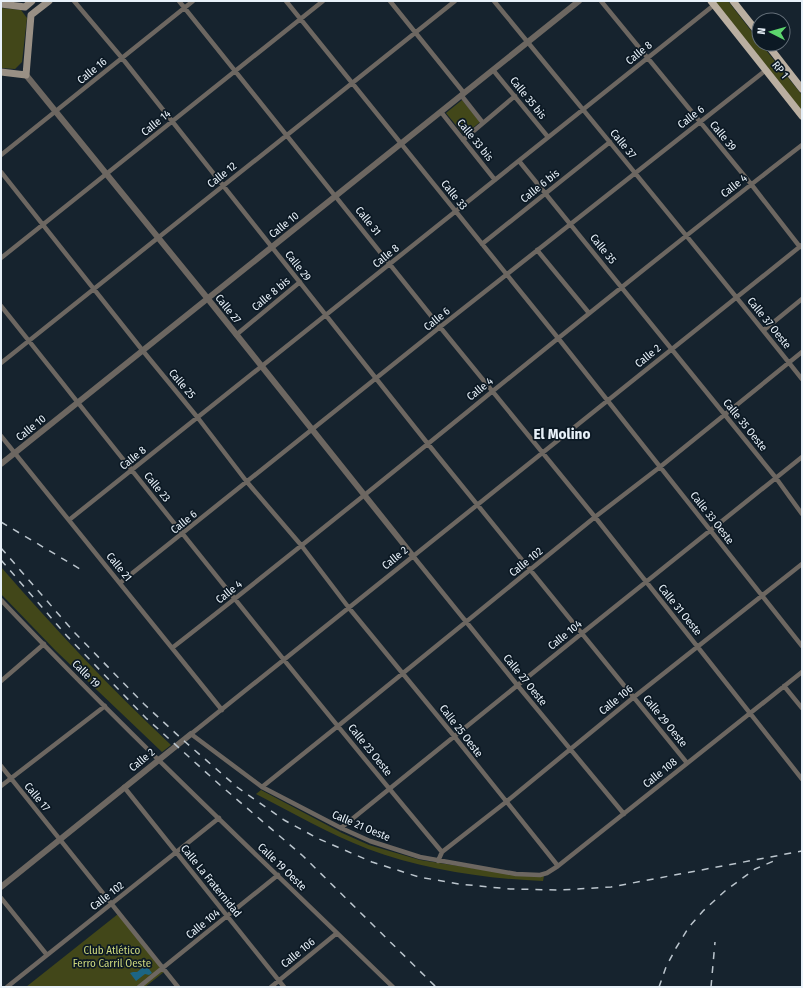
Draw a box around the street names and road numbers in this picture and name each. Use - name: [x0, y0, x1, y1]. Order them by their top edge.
- street label: Calle 8: [623, 38, 655, 68]
- street label: Calle 16: [75, 55, 110, 87]
- street label: RP 1: [769, 59, 791, 81]
- street label: Calle 35 bis: [507, 74, 549, 122]
- street label: Calle 6: [675, 102, 707, 131]
- street label: Calle 14: [139, 107, 174, 139]
- street label: Calle 33 bis: [454, 116, 496, 164]
- street label: Calle 39: [707, 118, 739, 154]
- street label: Calle 37: [607, 127, 639, 162]
- street label: Calle 12: [205, 159, 239, 191]
- street label: Calle 6 bis: [518, 166, 562, 205]
- street label: Calle 4: [718, 171, 750, 200]
- street label: Calle 33: [438, 178, 470, 213]
- street label: Calle 31: [352, 204, 384, 238]
- street label: Calle 10: [266, 209, 302, 241]
- street label: Calle 35: [587, 231, 619, 267]
- street label: Calle 8: [370, 241, 402, 271]
- street label: Calle 29: [282, 248, 314, 284]
- street label: Calle 8 bis: [249, 274, 293, 314]
- street label: Calle 27: [212, 292, 244, 327]
- street label: Calle 37 Oeste: [744, 295, 794, 351]
- street label: Calle 6: [421, 304, 453, 333]
- street label: Calle 2: [632, 342, 664, 370]
- street label: Calle 25: [166, 367, 198, 401]
- street label: Calle 4: [464, 374, 496, 403]
- street label: Calle 35 Oeste: [720, 396, 770, 454]
- street label: Calle 10: [13, 412, 49, 444]
- street label: Calle 8: [117, 443, 149, 473]
- street label: Calle 23: [141, 470, 173, 504]
- street label: Calle 33 Oeste: [687, 489, 737, 547]
- street label: Calle 6: [168, 507, 200, 536]
- street label: Calle 2: [379, 544, 411, 572]
- street label: Calle 102: [507, 544, 545, 579]
- street label: Calle 21: [103, 550, 135, 584]
- street label: Calle 4: [213, 577, 245, 606]
- street label: Calle 31 Oeste: [655, 582, 705, 638]
- street label: Calle 104: [545, 617, 585, 653]
- street label: Calle 27 Oeste: [500, 652, 550, 708]
- street label: Calle 19: [69, 657, 103, 691]
- street label: Calle 106: [596, 682, 636, 718]
- street label: Calle 29 Oeste: [640, 692, 690, 750]
- street label: Calle 25 Oeste: [437, 702, 485, 760]
- street label: Calle 23 Oeste: [345, 722, 395, 778]
- street label: Calle 2: [126, 746, 158, 774]
- street label: Calle 108: [640, 755, 680, 791]
- street label: Calle 17: [21, 780, 53, 814]
- street label: Calle 21 Oeste: [330, 808, 392, 844]
- street label: Calle 19 Oeste: [255, 841, 309, 893]
- street label: Calle La Fraternidad: [178, 842, 244, 920]
- street label: Calle 102: [88, 879, 127, 913]
- street label: Calle 104: [183, 906, 223, 942]
- street label: Calle 106: [278, 935, 318, 971]

